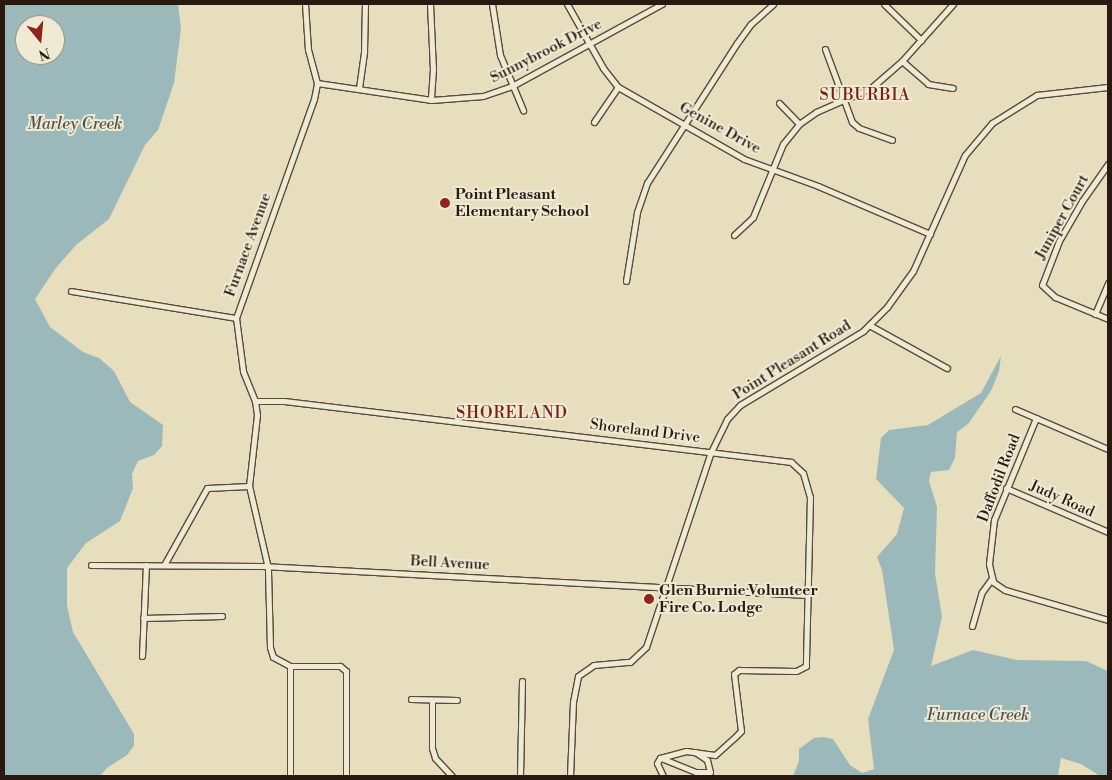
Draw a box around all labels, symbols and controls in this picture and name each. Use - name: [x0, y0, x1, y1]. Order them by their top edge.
- north arrow: [15, 15, 65, 65]
- street label: Sunnybrook Drive: [487, 15, 605, 87]
- text: N: [36, 43, 52, 64]
- district label: SUBURBIA: [819, 85, 911, 105]
- street label: Genine Drive: [676, 98, 764, 158]
- water label: Marley Creek: [28, 114, 122, 134]
- street label: Juniper Court: [1031, 171, 1093, 263]
- place label: Point Pleasant Elementary School: [455, 185, 589, 220]
- street label: Furnace Avenue: [221, 191, 275, 299]
- marker: Point Pleasant Elementary School: [439, 197, 451, 209]
- street label: Point Pleasant Road: [730, 316, 854, 404]
- district label: SHORELAND: [455, 403, 569, 423]
- street label: Shoreland Drive: [589, 415, 701, 447]
- street label: Daffodil Road: [974, 431, 1024, 525]
- street label: Judy Road: [1027, 477, 1097, 521]
- street label: Bell Avenue: [410, 552, 490, 574]
- place label: Glen Burnie Volunteer Fire Co. Lodge: [659, 581, 818, 616]
- marker: Glen Burnie Volunteer Fire Co. Lodge: [643, 593, 655, 605]
- water label: Furnace Creek: [927, 705, 1029, 725]

